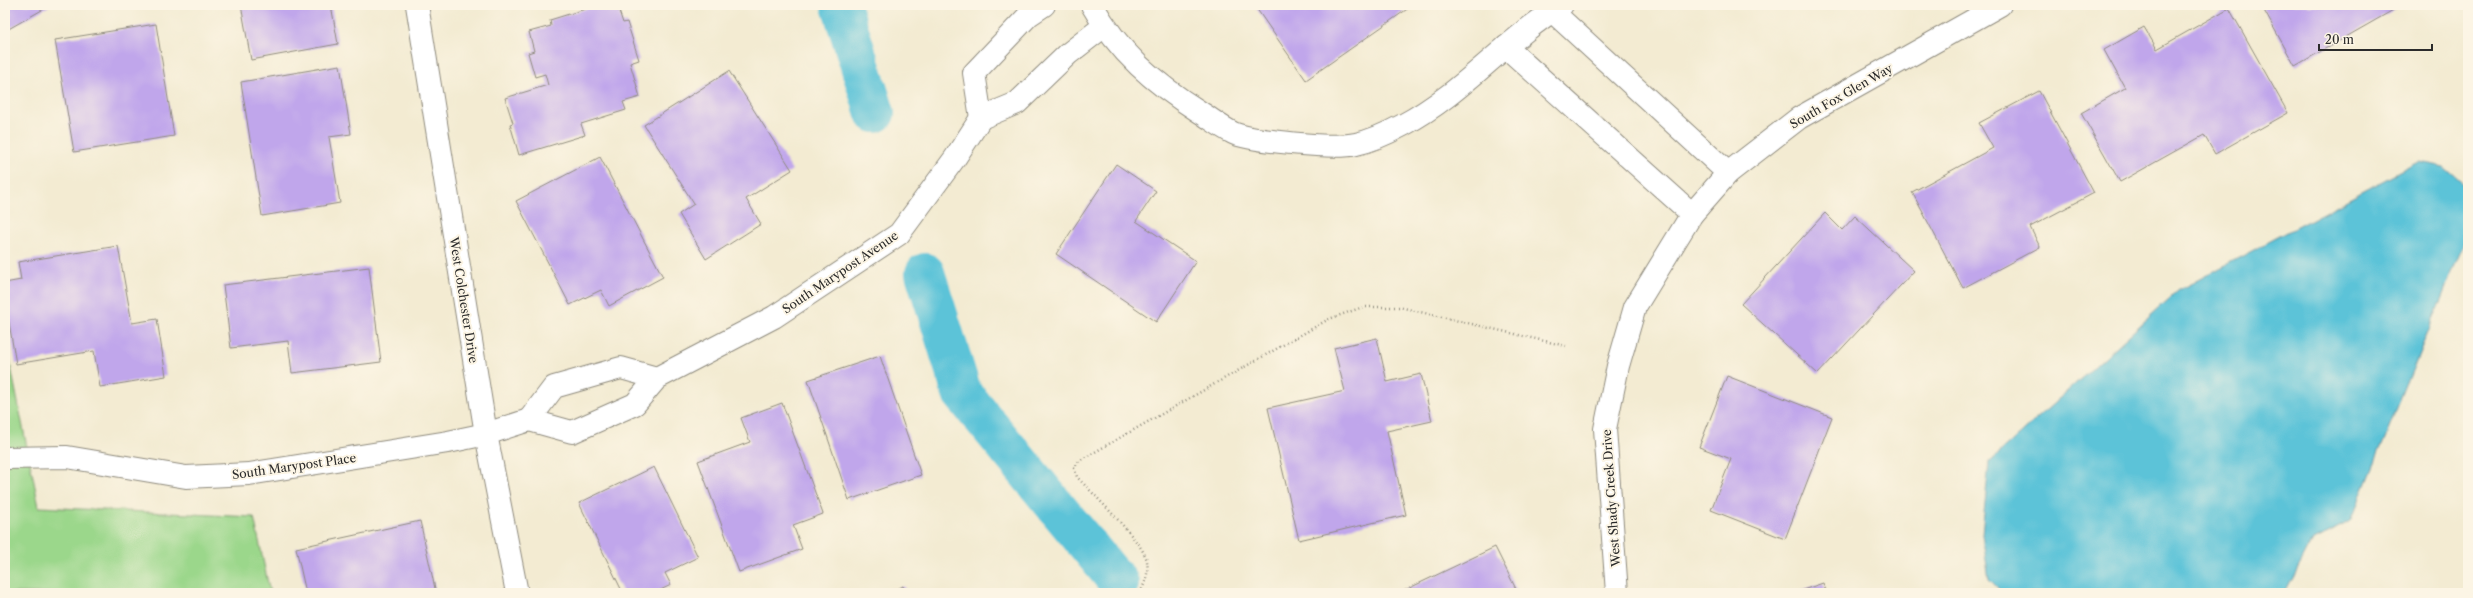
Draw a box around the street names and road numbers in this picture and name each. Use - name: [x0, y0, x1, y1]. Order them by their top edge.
- street label: South Fox Glen Way: [1787, 60, 1895, 132]
- street label: South Marypost Avenue: [779, 227, 901, 316]
- street label: West Colchester Drive: [446, 235, 481, 364]
- street label: West Shady Creek Drive: [1599, 428, 1623, 568]
- street label: South Marypost Place: [231, 450, 357, 482]

